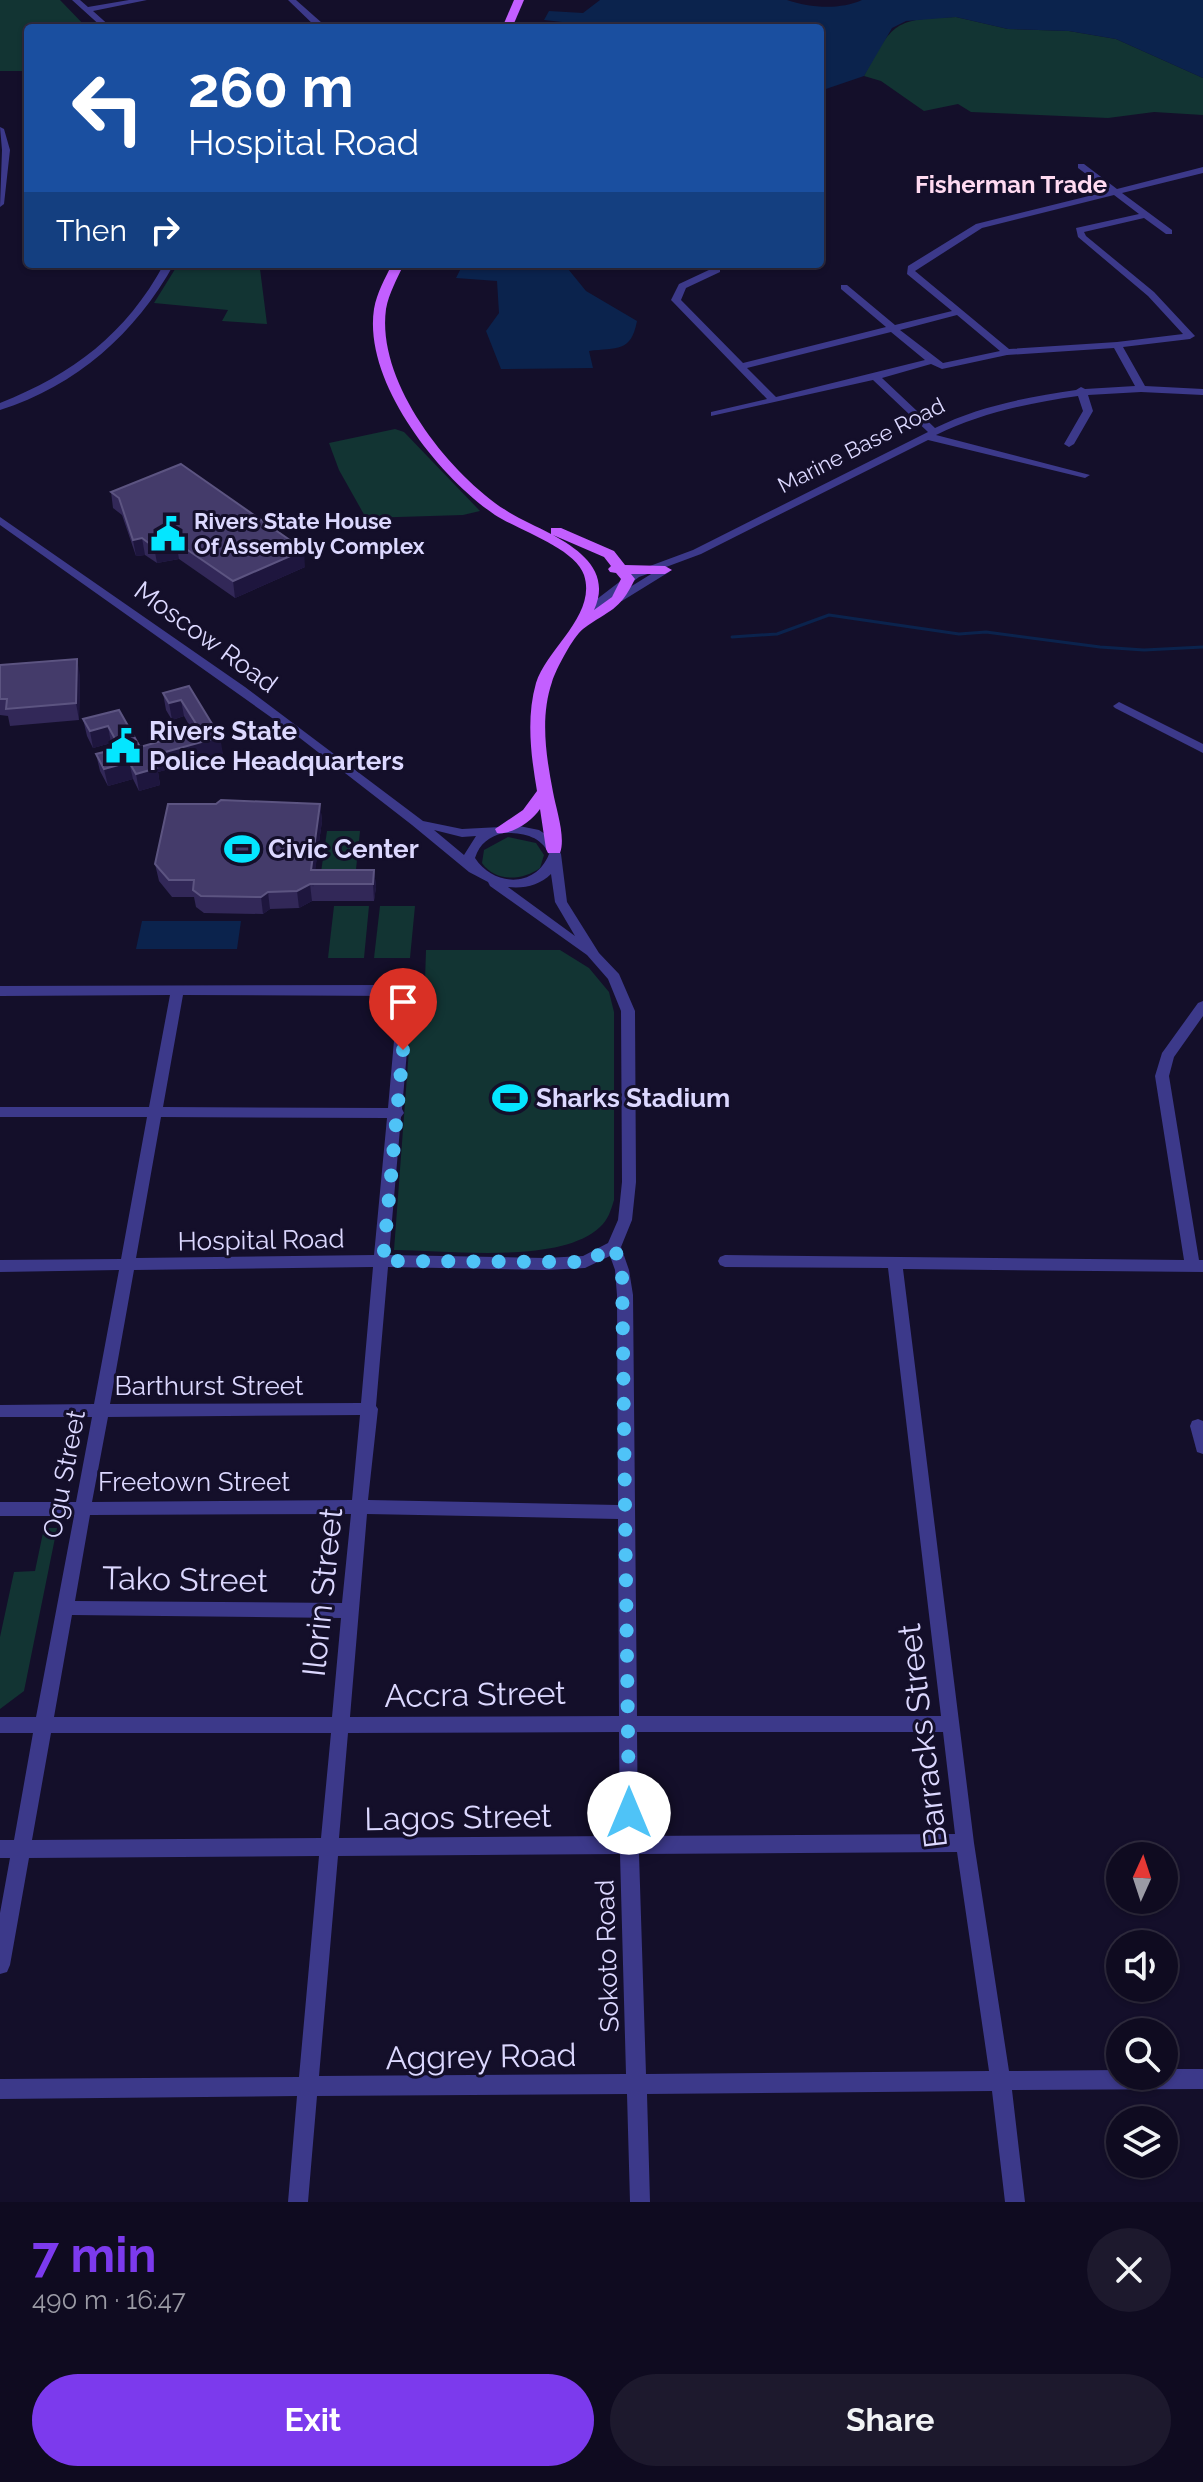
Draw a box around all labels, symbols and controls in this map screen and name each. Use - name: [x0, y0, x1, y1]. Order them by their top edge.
- text: 260 m: [188, 54, 354, 120]
- icon: left: [56, 56, 160, 160]
- text: Hospital Road: [188, 121, 419, 163]
- district label: Fisherman Trade: [915, 170, 1107, 199]
- icon: right: [143, 208, 187, 252]
- text: Then: [56, 213, 127, 248]
- street label: Marine Base Road: [773, 392, 949, 498]
- place label: Rivers State House Of Assembly Complex: [194, 508, 425, 559]
- public building icon: Rivers State House Of Assembly Complex: [149, 515, 187, 553]
- street label: Moscow Road: [129, 575, 283, 699]
- place label: Rivers State Police Headquarters: [149, 716, 404, 776]
- public building icon: Rivers State Police Headquarters: [104, 727, 142, 765]
- sports icon: Civic Center: [223, 830, 261, 868]
- place label: Civic Center: [268, 834, 419, 864]
- pin: [369, 968, 437, 1050]
- icon: arrive: [381, 980, 425, 1024]
- sports icon: Sharks Stadium: [491, 1079, 529, 1117]
- place label: Sharks Stadium: [536, 1083, 730, 1113]
- street label: Hospital Road: [177, 1224, 345, 1256]
- street label: Barthurst Street: [114, 1371, 304, 1401]
- street label: Ogu Street: [37, 1407, 91, 1541]
- street label: Freetown Street: [98, 1467, 290, 1497]
- street label: Ilorin Street: [295, 1506, 349, 1678]
- street label: Tako Street: [102, 1559, 268, 1599]
- street label: Barracks Street: [890, 1622, 954, 1850]
- street label: Accra Street: [384, 1674, 566, 1714]
- position arrow: [587, 1771, 671, 1855]
- street label: Lagos Street: [364, 1797, 552, 1837]
- north arrow: [1106, 1842, 1178, 1914]
- map controls: [1106, 1842, 1178, 2178]
- street label: Sokoto Road: [589, 1879, 625, 2033]
- button: sound: [1106, 1930, 1178, 2002]
- button: search: [1106, 2018, 1178, 2090]
- street label: Aggrey Road: [385, 2036, 577, 2076]
- button: layers: [1106, 2106, 1178, 2178]
- text: 7 min: [32, 2227, 156, 2283]
- button: close: [1087, 2228, 1171, 2312]
- text: 490 m · 16:47: [32, 2285, 186, 2315]
- button: Exit: [32, 2374, 594, 2466]
- button: Share: [610, 2374, 1171, 2466]

